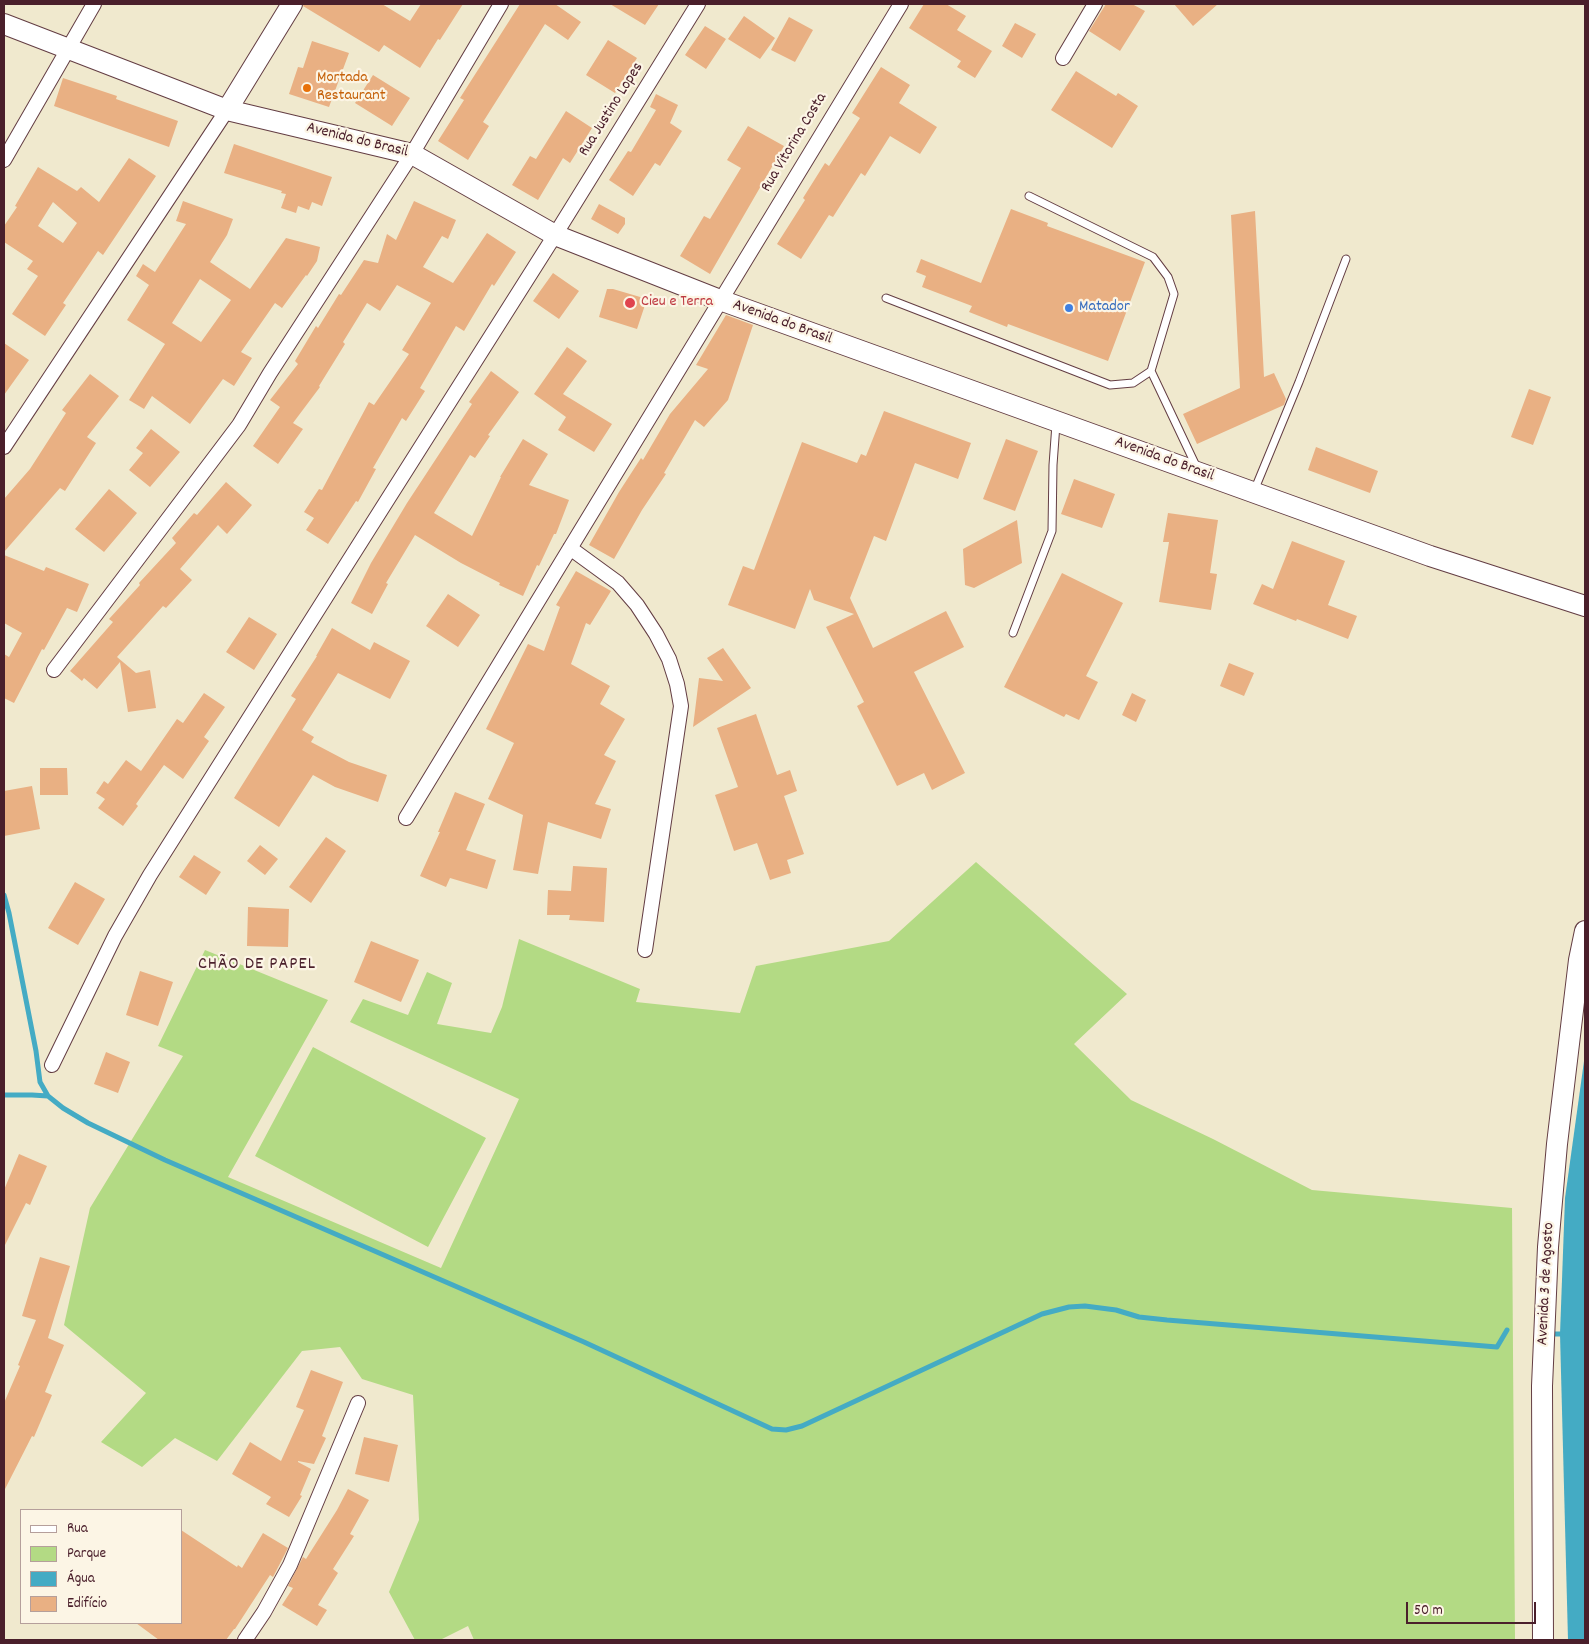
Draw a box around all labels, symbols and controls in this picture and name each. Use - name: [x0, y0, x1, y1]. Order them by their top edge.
- street label: Rua Justino Lopes: [575, 59, 649, 161]
- place label: Mortada Restaurant: [317, 69, 386, 107]
- marker: Mortada Restaurant: [301, 82, 313, 94]
- street label: Rua Vitorina Costa: [758, 90, 832, 196]
- street label: Avenida do Brasil: [304, 119, 410, 163]
- place label: Cieu e Terra: [641, 293, 713, 313]
- marker: Cieu e Terra: [623, 296, 637, 310]
- street label: Avenida do Brasil: [730, 296, 834, 350]
- place label: Matador: [1079, 298, 1130, 318]
- marker: Matador: [1063, 302, 1075, 314]
- street label: Avenida do Brasil: [1112, 433, 1216, 487]
- district label: CHÃO DE PAPEL: [196, 955, 318, 977]
- street label: Avenida 3 de Agosto: [1534, 1222, 1560, 1346]
- legend: [20, 1509, 182, 1624]
- text: Rua: [67, 1518, 88, 1540]
- text: Parque: [67, 1543, 106, 1565]
- text: Água: [67, 1568, 95, 1590]
- scale bar: [1409, 1592, 1539, 1624]
- text: Edifício: [67, 1593, 107, 1615]
- text: 50 m: [1414, 1600, 1443, 1622]

